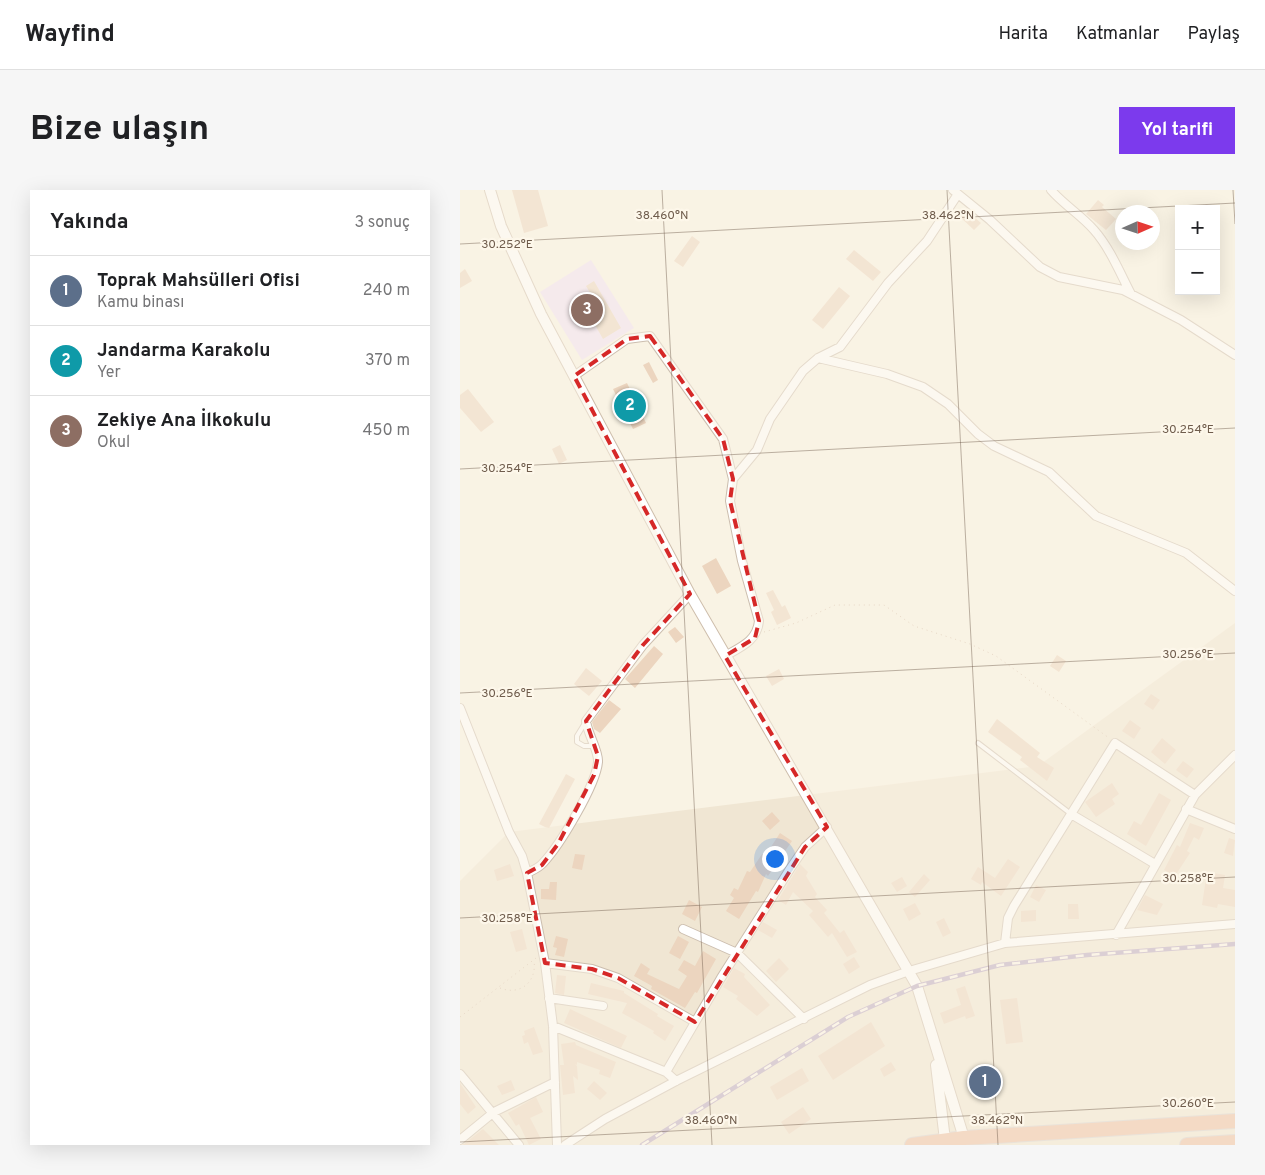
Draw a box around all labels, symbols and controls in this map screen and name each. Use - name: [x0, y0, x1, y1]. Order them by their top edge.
- text: Wayfind: [25, 20, 115, 50]
- text: Harita: [999, 23, 1048, 46]
- text: Katmanlar: [1076, 23, 1159, 46]
- text: Paylaş: [1187, 23, 1240, 46]
- button: Yol tarifi: [1119, 107, 1235, 154]
- text: Bize ulaşın: [30, 108, 209, 152]
- north arrow: [1115, 205, 1160, 250]
- map controls: [1175, 205, 1220, 295]
- button: +: [1175, 205, 1220, 250]
- text: 38.460°N: [636, 208, 688, 224]
- text: 38.462°N: [922, 208, 974, 224]
- text: Yakında: [50, 209, 129, 236]
- text: 3 sonuç: [354, 213, 410, 233]
- text: 30.252°E: [481, 237, 533, 253]
- button: −: [1175, 250, 1220, 295]
- text: Toprak Mahsülleri Ofisi: [97, 269, 300, 293]
- text: 1: [63, 281, 69, 301]
- text: 240 m: [363, 281, 410, 301]
- pin: 3: [571, 291, 603, 329]
- text: Kamu binası: [97, 293, 184, 313]
- text: Jandarma Karakolu: [97, 339, 271, 363]
- text: 2: [61, 351, 71, 371]
- text: 370 m: [365, 351, 410, 371]
- text: Yer: [97, 363, 121, 383]
- pin: 2: [614, 387, 646, 425]
- text: Zekiye Ana İlkokulu: [97, 409, 271, 433]
- text: 3: [61, 421, 71, 441]
- text: 450 m: [363, 421, 410, 441]
- text: 30.254°E: [1162, 422, 1214, 438]
- text: Okul: [97, 433, 130, 453]
- text: 30.254°E: [481, 461, 533, 477]
- text: 30.256°E: [1162, 647, 1214, 663]
- text: 30.256°E: [481, 686, 533, 702]
- your location: [762, 846, 788, 872]
- text: 30.258°E: [1162, 871, 1214, 887]
- text: 30.258°E: [481, 911, 533, 927]
- pin: 1: [969, 1063, 1001, 1101]
- text: 30.260°E: [1162, 1096, 1214, 1112]
- text: 38.460°N: [685, 1113, 737, 1129]
- text: 38.462°N: [971, 1113, 1023, 1129]

